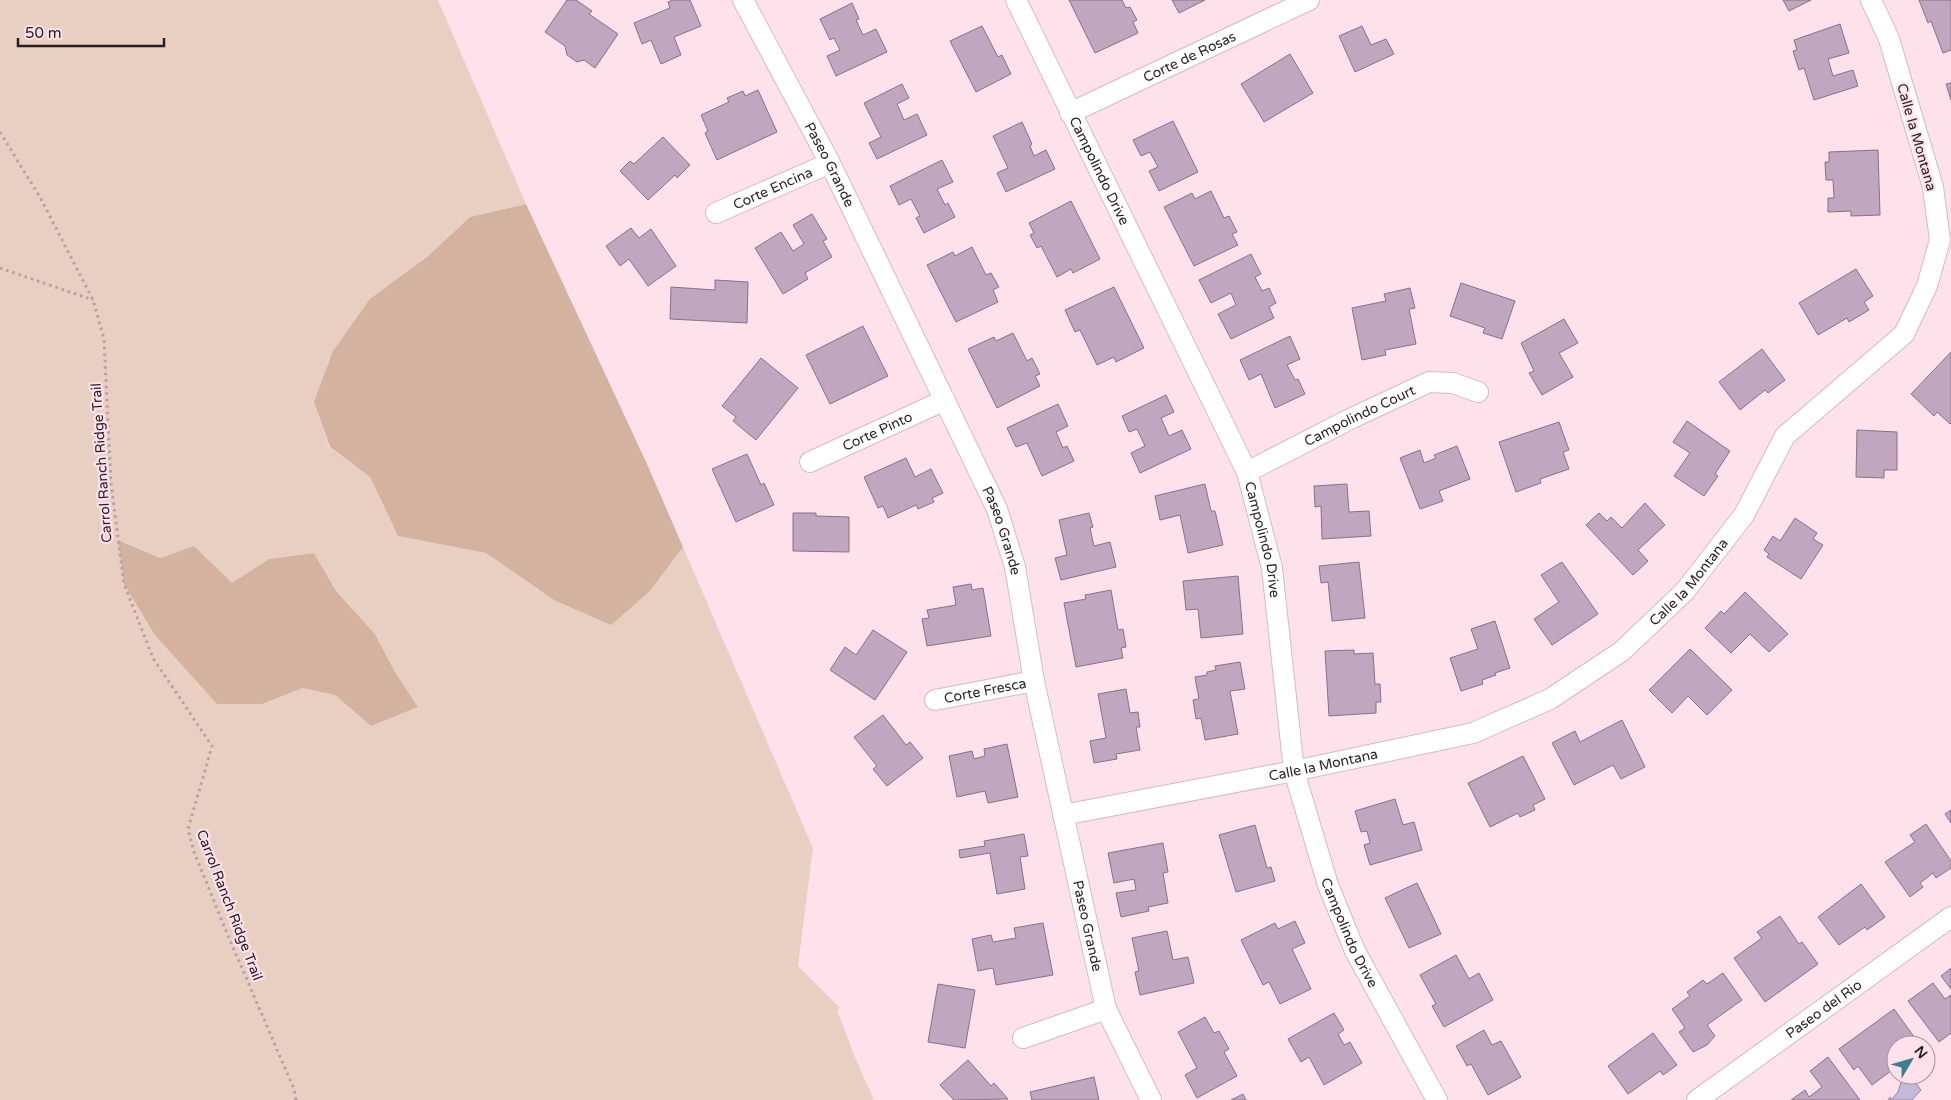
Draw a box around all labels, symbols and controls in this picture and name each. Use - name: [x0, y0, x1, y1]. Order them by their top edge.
- scale bar: [18, 15, 164, 47]
- text: 50 m: [25, 24, 62, 42]
- street label: Corte de Rosas: [1140, 28, 1239, 86]
- street label: Calle la Montana: [1893, 81, 1940, 193]
- street label: Campolindo Drive: [1065, 114, 1133, 228]
- street label: Paseo Grande: [801, 119, 858, 210]
- street label: Corte Encina: [731, 164, 815, 213]
- street label: Campolindo Court: [1301, 381, 1419, 450]
- street label: Carrol Ranch Ridge Trail: [87, 382, 116, 544]
- street label: Corte Pinto: [840, 408, 915, 455]
- street label: Campolindo Drive: [1241, 480, 1283, 599]
- street label: Paseo Grande: [978, 484, 1024, 576]
- street label: Calle la Montana: [1646, 535, 1732, 629]
- street label: Corte Fresca: [943, 675, 1028, 707]
- street label: Calle la Montana: [1267, 745, 1379, 785]
- street label: Carrol Ranch Ridge Trail: [193, 827, 266, 983]
- street label: Campolindo Drive: [1317, 876, 1381, 991]
- street label: Paseo Grande: [1069, 879, 1106, 973]
- street label: Paseo del Rio: [1783, 976, 1865, 1042]
- north arrow: [1886, 1035, 1936, 1085]
- text: N: [1911, 1043, 1931, 1062]

